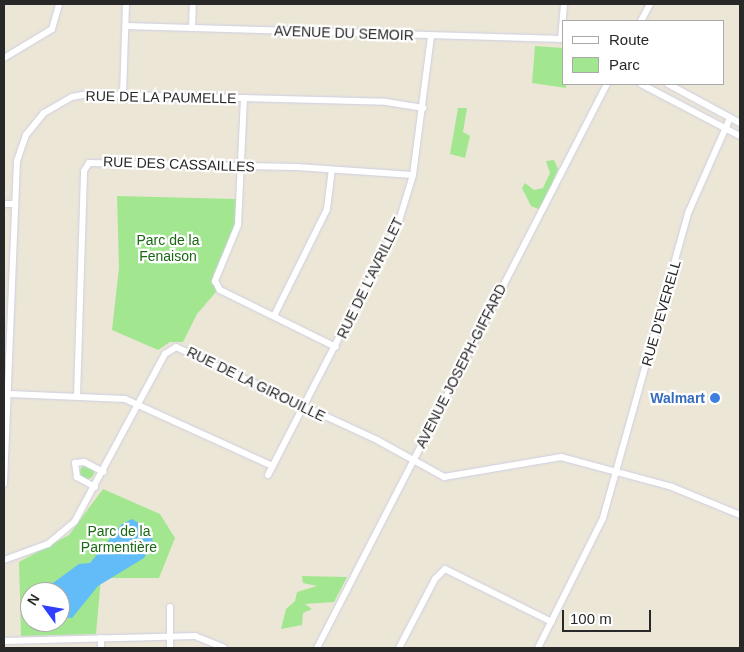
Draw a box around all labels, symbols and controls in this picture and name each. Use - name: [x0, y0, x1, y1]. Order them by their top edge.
- legend: [562, 20, 724, 85]
- street label: AVENUE DU SEMOIR: [274, 22, 414, 44]
- text: Route: [609, 31, 649, 48]
- text: Parc: [609, 56, 640, 73]
- street label: RUE DE LA PAUMELLE: [85, 87, 237, 107]
- street label: RUE DES CASSAILLES: [103, 153, 255, 175]
- street label: RUE DE L'AVRILLET: [333, 215, 407, 341]
- park label: Parc de la Fenaison: [136, 232, 200, 264]
- street label: RUE D'EVERELL: [638, 258, 684, 368]
- street label: AVENUE JOSEPH-GIFFARD: [412, 281, 510, 451]
- street label: RUE DE LA GIROUILLE: [184, 343, 328, 425]
- place label: Walmart: [650, 390, 705, 406]
- marker: Walmart: [709, 392, 721, 404]
- park label: Parc de la Parmentière: [81, 523, 157, 556]
- north arrow: [20, 582, 70, 632]
- text: N: [24, 591, 43, 608]
- scale bar: [564, 600, 653, 632]
- text: 100 m: [570, 610, 612, 627]

